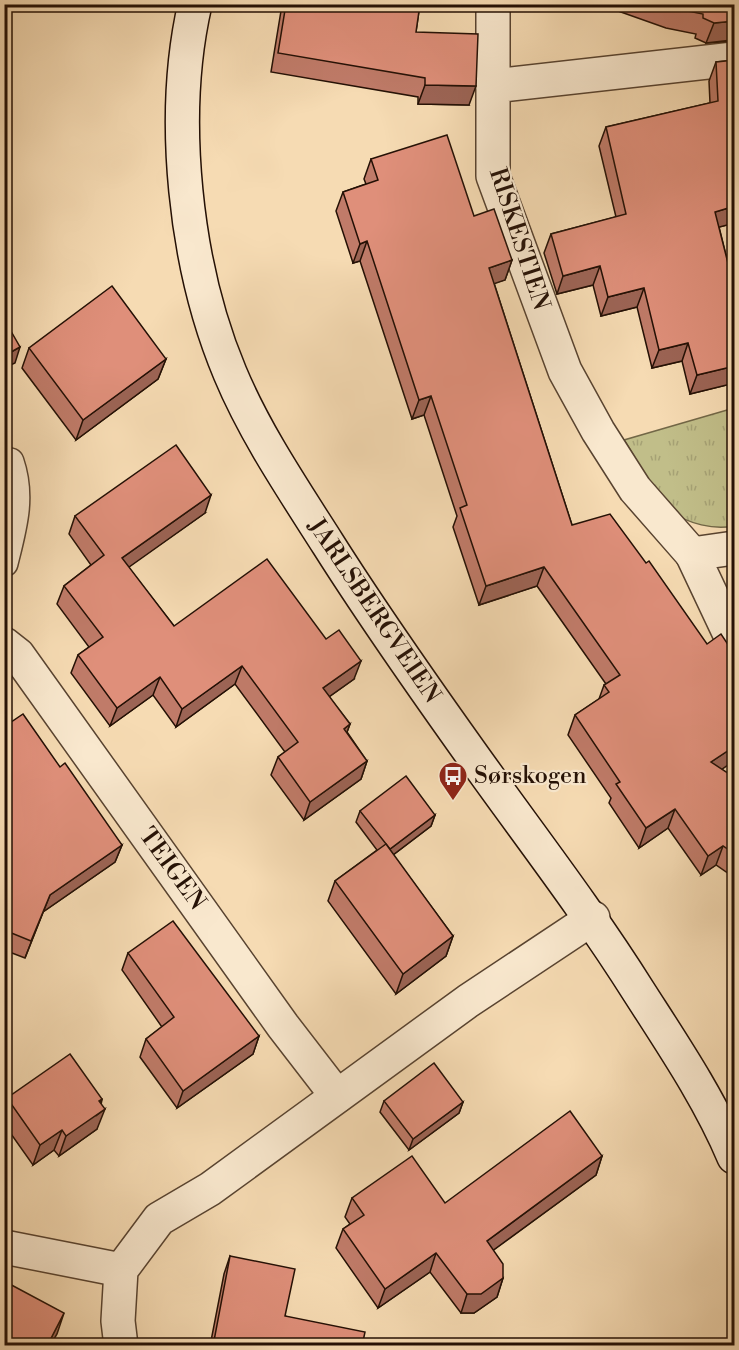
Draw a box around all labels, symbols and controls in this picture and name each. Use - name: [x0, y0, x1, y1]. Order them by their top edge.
- street label: RISKESTIEN: [482, 164, 556, 314]
- street label: JARLSBERGVEIEN: [301, 512, 447, 709]
- bus stop icon: Sørskogen: [437, 760, 469, 802]
- place label: Sørskogen: [474, 761, 586, 791]
- street label: TEIGEN: [132, 822, 212, 916]

